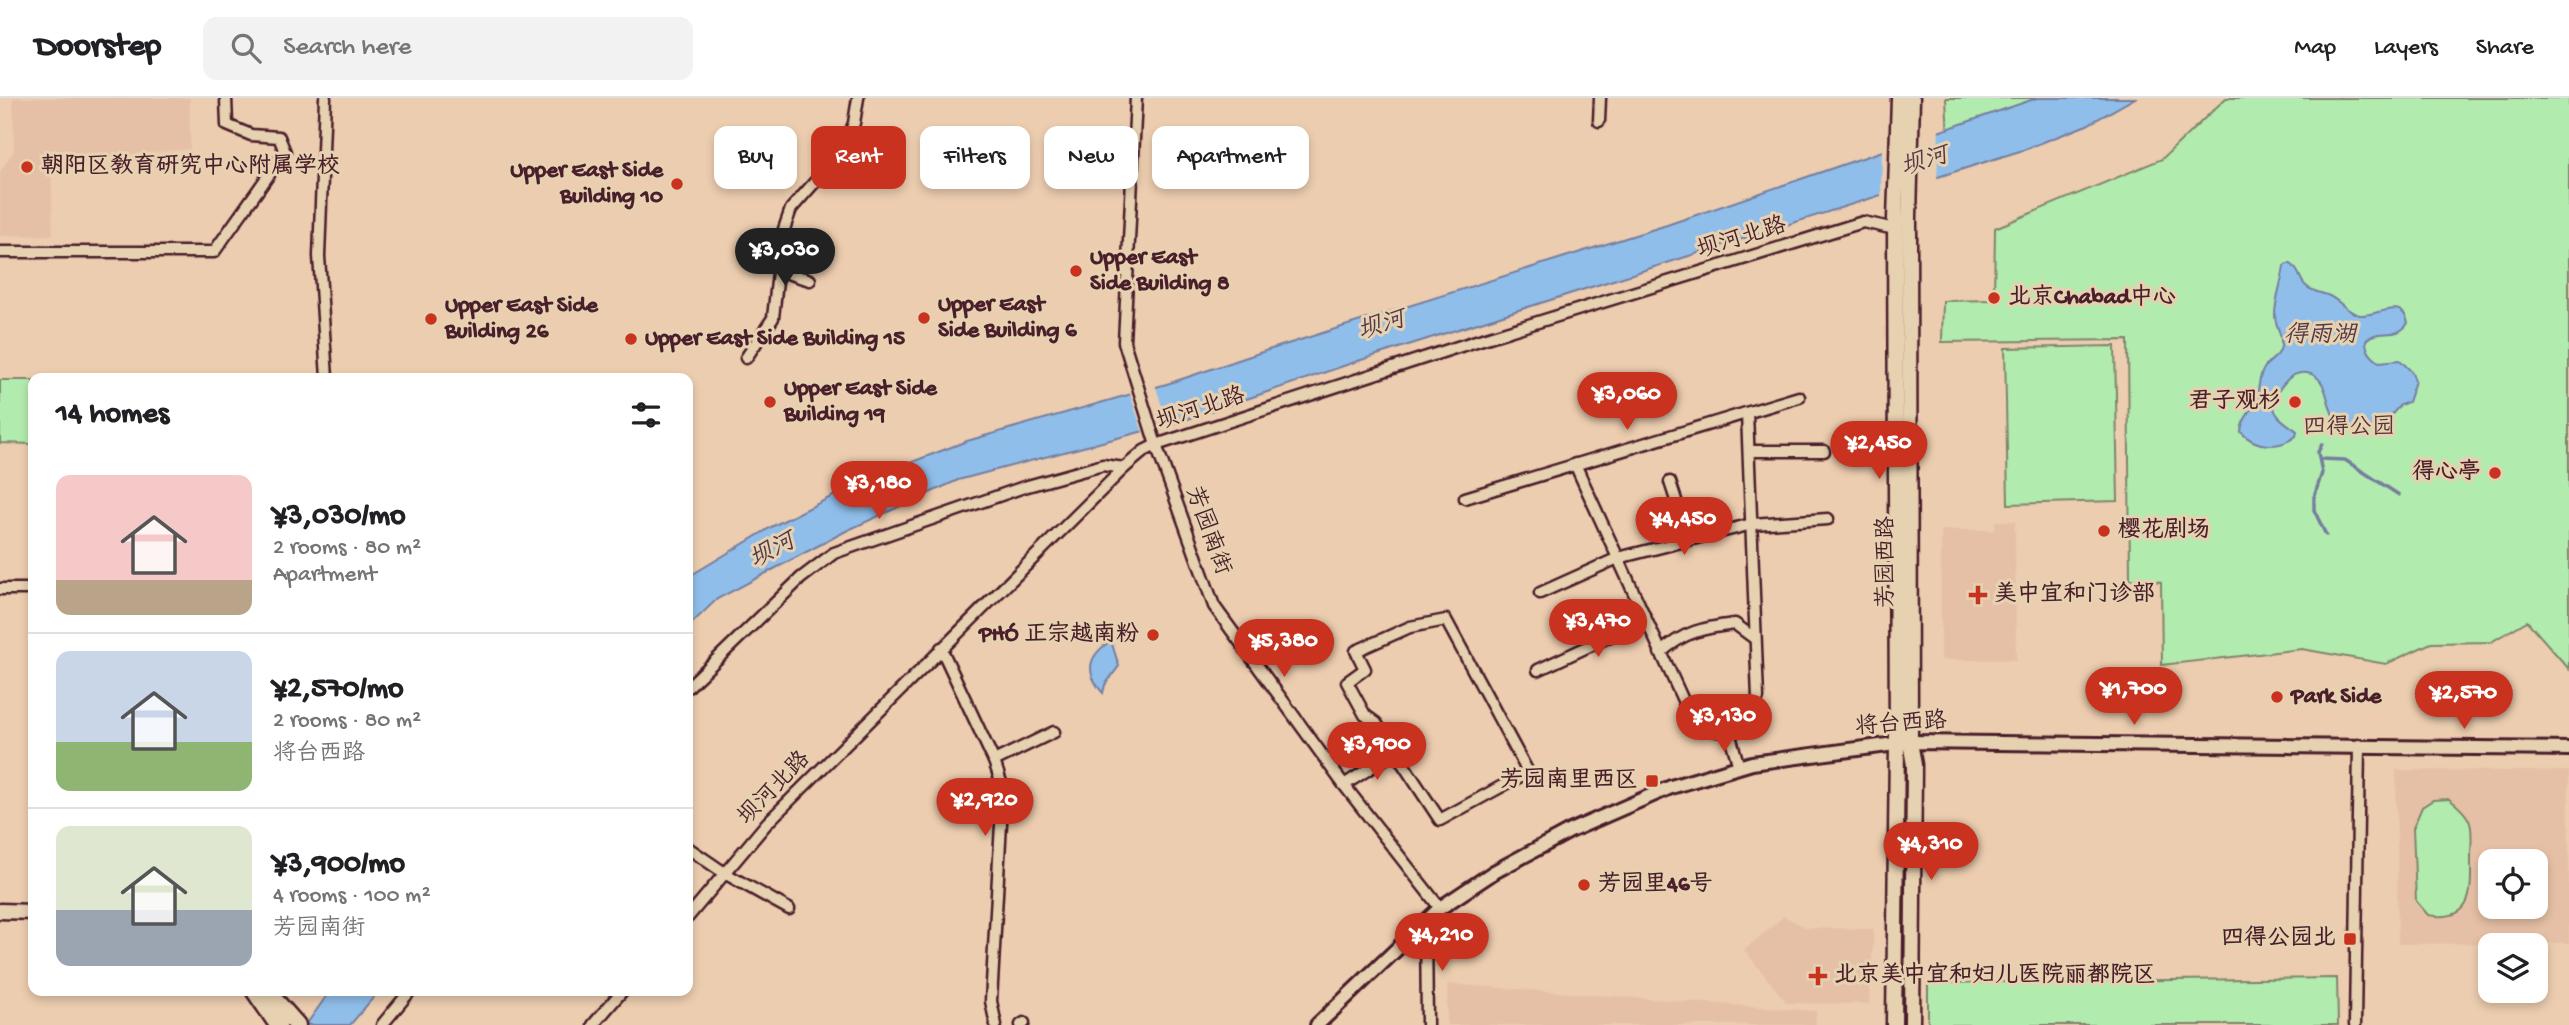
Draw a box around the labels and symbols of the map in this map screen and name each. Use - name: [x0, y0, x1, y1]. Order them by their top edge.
- water label: 坝河: [1898, 141, 1956, 184]
- place label: 朝阳区教育研究中心附属学校: [41, 152, 340, 181]
- place label: Upper East Side Building 10: [510, 158, 664, 211]
- marker: 朝阳区教育研究中心附属学校: [19, 159, 35, 175]
- marker: Upper East Side Building 10: [669, 176, 685, 192]
- street label: 坝河北路: [1694, 212, 1790, 265]
- pin: ¥3,030: [728, 228, 842, 288]
- place label: Upper East Side Building 8: [1090, 245, 1230, 298]
- marker: Upper East Side Building 8: [1068, 263, 1084, 279]
- place label: 北京Chabad中心: [2008, 283, 2176, 312]
- marker: 北京Chabad中心: [1986, 290, 2002, 306]
- place label: Upper East Side Building 6: [938, 292, 1078, 345]
- place label: Upper East Side Building 26: [444, 293, 599, 346]
- water label: 坝河: [1355, 305, 1413, 348]
- marker: Upper East Side Building 6: [916, 310, 932, 326]
- marker: Upper East Side Building 26: [423, 311, 439, 327]
- water label: 得雨湖: [2284, 321, 2359, 351]
- place label: Upper East Side Building 15: [645, 326, 905, 353]
- marker: Upper East Side Building 15: [623, 331, 639, 347]
- pin: ¥3,060: [1570, 372, 1684, 432]
- place label: Upper East Side Building 19: [783, 376, 938, 429]
- street label: 坝河北路: [1153, 382, 1249, 437]
- place label: 君子观杉: [2189, 388, 2281, 416]
- marker: Upper East Side Building 19: [762, 394, 778, 410]
- marker: 君子观杉: [2287, 394, 2303, 410]
- park label: 四得公园: [2303, 414, 2395, 442]
- pin: ¥2,450: [1822, 422, 1936, 481]
- place label: 得心亭: [2412, 458, 2481, 487]
- pin: ¥3,180: [822, 462, 936, 521]
- marker: 得心亭: [2487, 465, 2503, 481]
- street label: 芳园南街: [1179, 483, 1236, 579]
- pin: ¥4,450: [1627, 498, 1741, 557]
- street label: 芳园西路: [1873, 516, 1901, 608]
- place label: 樱花剧场: [2118, 516, 2210, 545]
- marker: 樱花剧场: [2096, 523, 2112, 539]
- water label: 坝河: [745, 526, 805, 576]
- place label: 美中宜和门诊部: [1994, 580, 2155, 609]
- marker: 美中宜和门诊部: [1968, 585, 1988, 605]
- pin: ¥3,470: [1541, 600, 1655, 659]
- place label: PHÓ 正宗越南粉: [977, 620, 1139, 649]
- pin: ¥5,380: [1227, 620, 1341, 679]
- marker: PHÓ 正宗越南粉: [1145, 627, 1161, 643]
- pin: ¥1,700: [2077, 668, 2191, 727]
- pin: ¥2,570: [2407, 672, 2521, 731]
- place label: Park Side: [2289, 684, 2382, 711]
- marker: Park Side: [2269, 689, 2285, 705]
- pin: ¥3,130: [1667, 694, 1781, 754]
- street label: 将台西路: [1854, 706, 1948, 742]
- pin: ¥3,900: [1320, 722, 1434, 782]
- street label: 坝河北路: [733, 746, 817, 831]
- place label: 芳园南里西区: [1500, 766, 1638, 795]
- marker: 芳园南里西区: [1644, 773, 1660, 789]
- pin: ¥2,920: [928, 778, 1042, 838]
- pin: ¥4,310: [1874, 822, 1988, 882]
- place label: 芳园里46号: [1598, 871, 1713, 899]
- marker: 芳园里46号: [1576, 877, 1592, 893]
- pin: ¥4,210: [1385, 914, 1499, 973]
- place label: 四得公园北: [2221, 925, 2336, 953]
- marker: 四得公园北: [2342, 931, 2358, 947]
- place label: 北京美中宜和妇儿医院丽都院区: [1834, 961, 2156, 990]
- marker: 北京美中宜和妇儿医院丽都院区: [1808, 966, 1828, 986]

